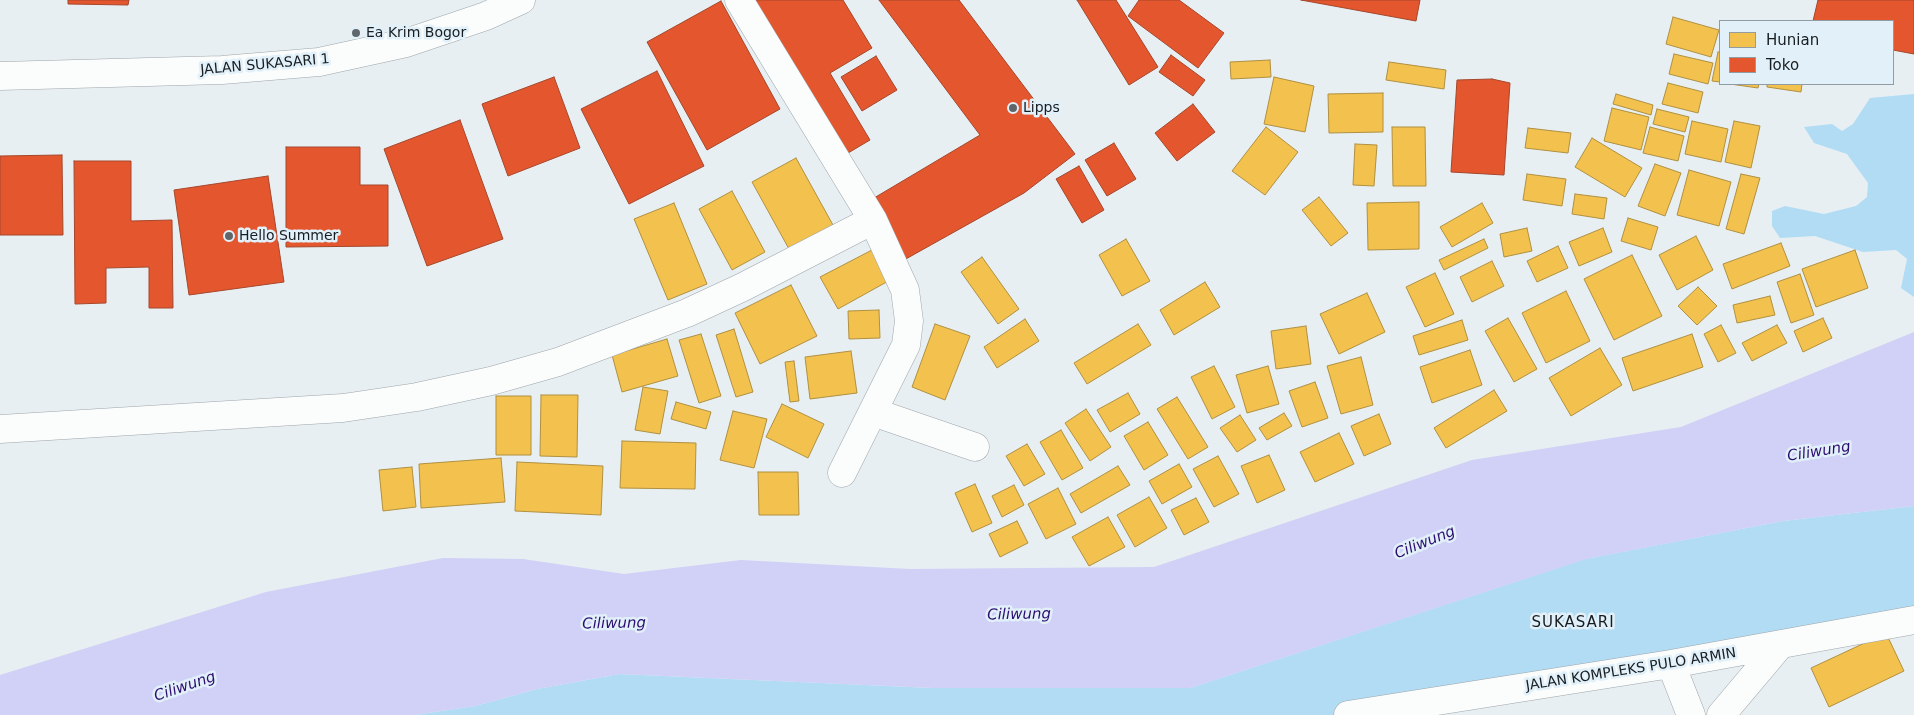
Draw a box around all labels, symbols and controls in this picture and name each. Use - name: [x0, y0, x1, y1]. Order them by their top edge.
- legend: [1719, 20, 1894, 85]
- place label: Ea Krim Bogor: [366, 25, 466, 41]
- marker: Ea Krim Bogor: [350, 27, 362, 39]
- text: Hunian: [1766, 31, 1819, 49]
- street label: JALAN SUKASARI 1: [200, 51, 330, 79]
- text: Toko: [1766, 56, 1799, 74]
- place label: Lipps: [1023, 100, 1060, 116]
- marker: Lipps: [1007, 102, 1019, 114]
- place label: Hello Summer: [239, 228, 338, 244]
- marker: Hello Summer: [223, 230, 235, 242]
- water label: Ciliwung: [1786, 438, 1852, 466]
- water label: Ciliwung: [1392, 523, 1458, 563]
- water label: Ciliwung: [987, 605, 1051, 625]
- water label: Ciliwung: [582, 614, 646, 634]
- district label: SUKASARI: [1530, 614, 1616, 632]
- street label: JALAN KOMPLEKS PULO ARMIN: [1525, 645, 1737, 695]
- water label: Ciliwung: [152, 668, 218, 706]

